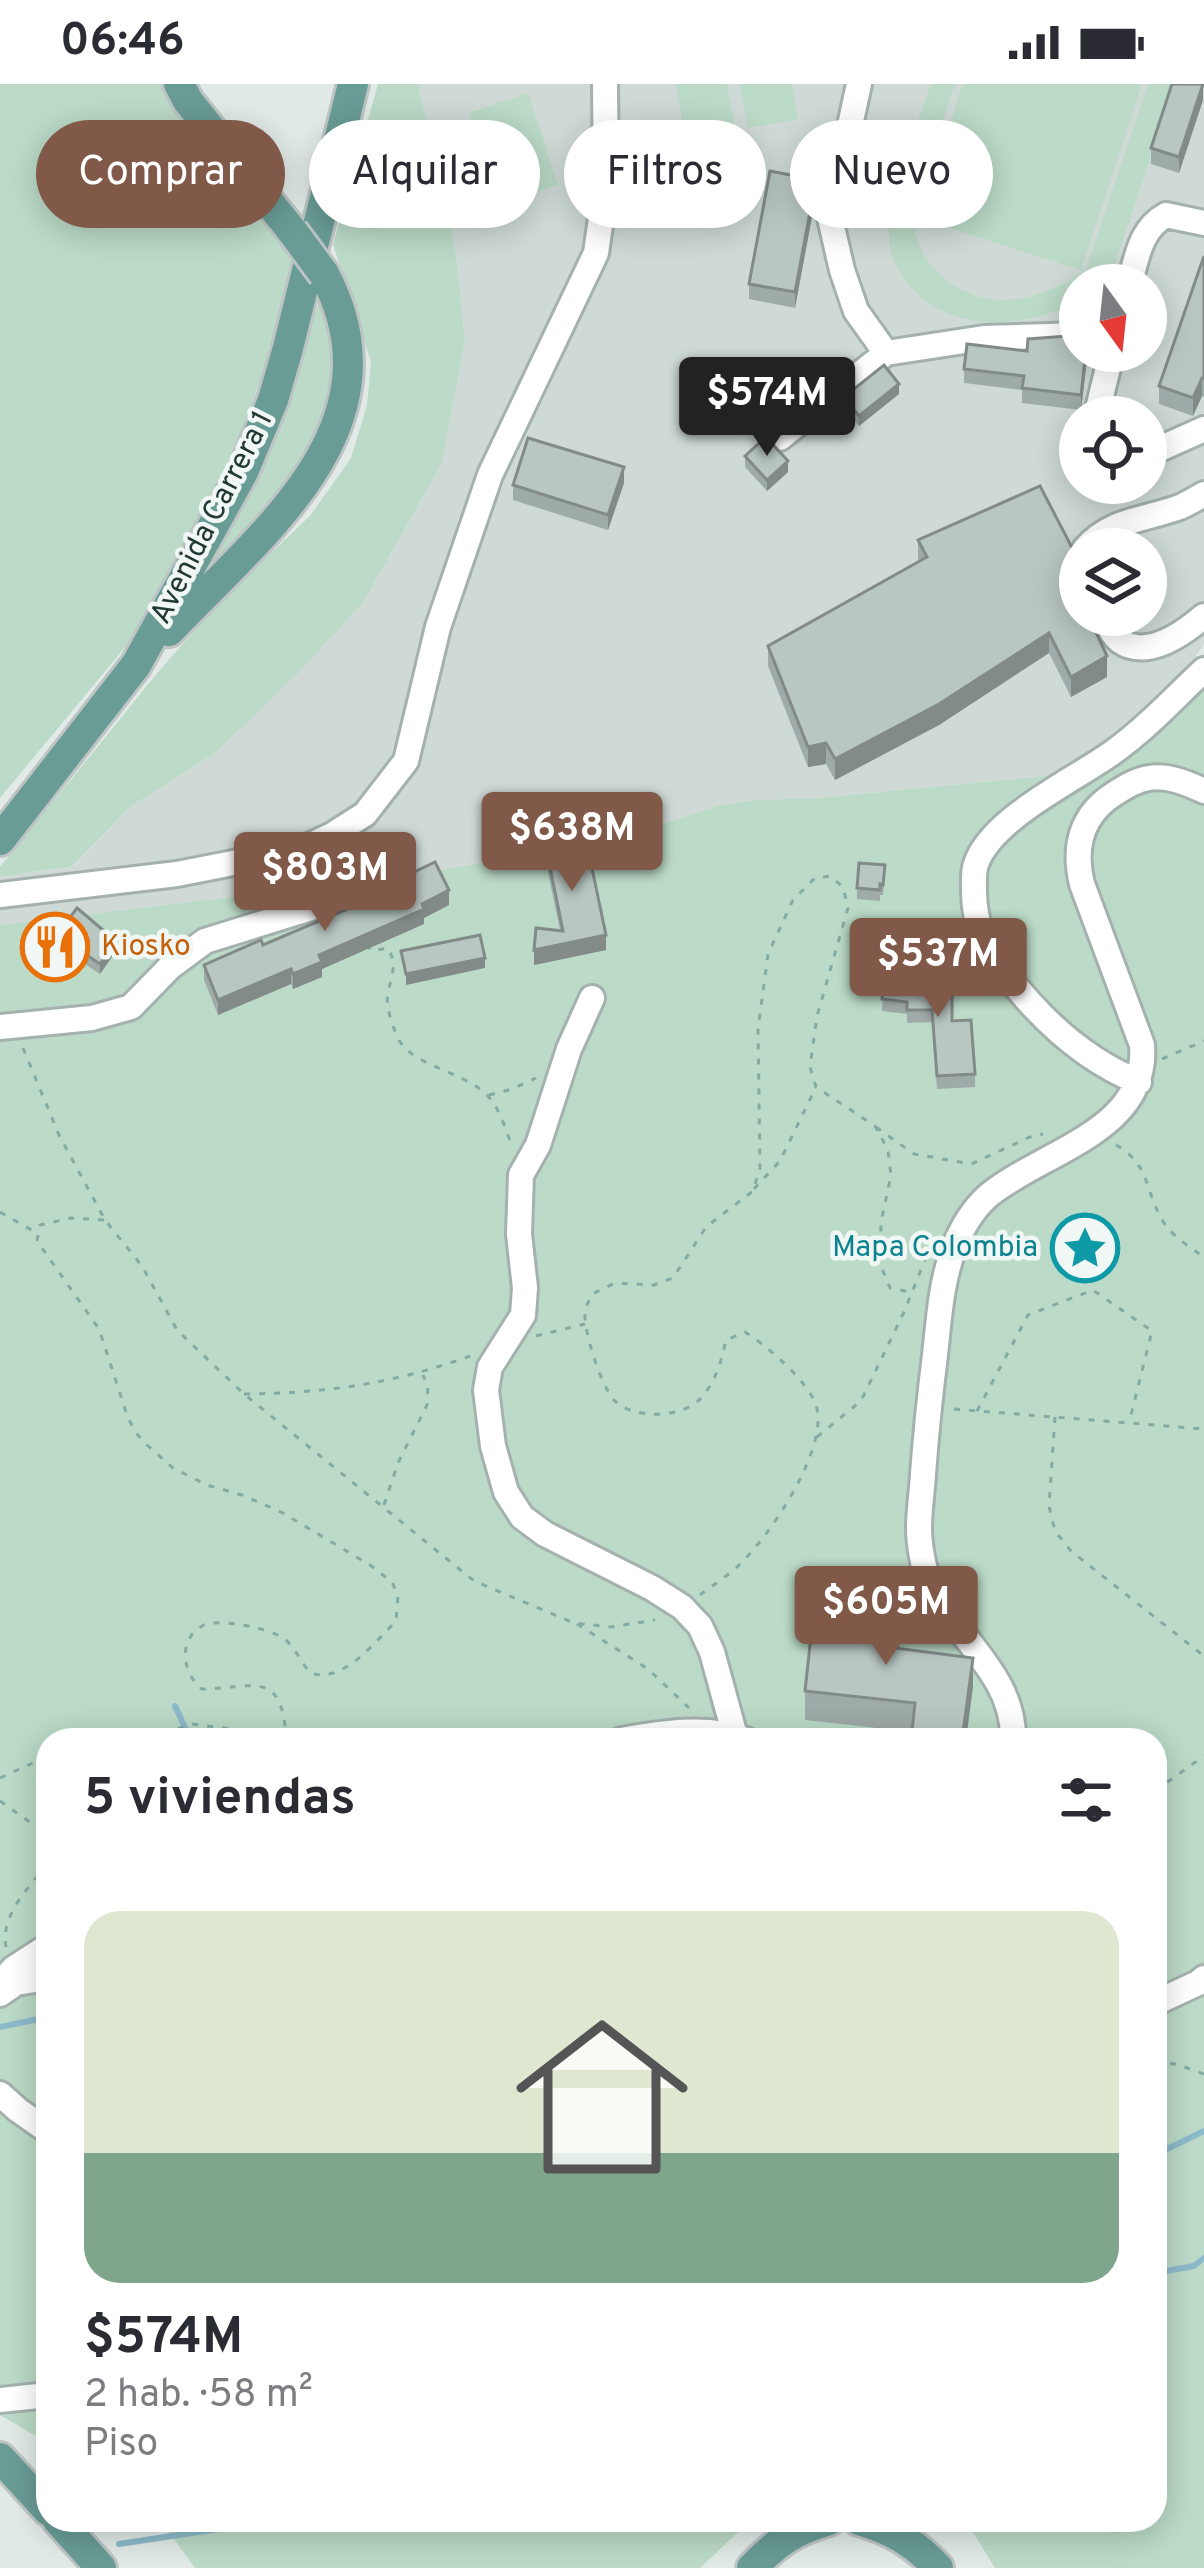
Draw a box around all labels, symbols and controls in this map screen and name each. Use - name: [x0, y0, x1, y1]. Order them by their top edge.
- text: 06:46: [60, 14, 185, 71]
- chip: Comprar: [36, 120, 285, 228]
- chip: Alquilar: [309, 120, 540, 228]
- chip: Filtros: [564, 120, 766, 228]
- chip: Nuevo: [790, 120, 993, 228]
- north arrow: [1059, 264, 1167, 372]
- map controls: [1059, 264, 1167, 636]
- pin: $574M: [683, 357, 851, 459]
- text: $574M: [706, 371, 828, 420]
- button: locate: [1059, 396, 1167, 504]
- street label: Avenida Carrera 1: [143, 405, 283, 631]
- button: layers: [1059, 528, 1167, 636]
- pin: $638M: [488, 792, 656, 894]
- text: $638M: [509, 806, 635, 855]
- pin: $803M: [241, 832, 409, 934]
- text: $803M: [261, 846, 389, 895]
- restaurant icon: Kiosko: [20, 912, 90, 982]
- pin: $537M: [854, 918, 1022, 1020]
- place label: Kiosko: [101, 929, 191, 966]
- text: $537M: [877, 932, 999, 981]
- place icon: Mapa Colombia: [1050, 1213, 1120, 1283]
- place label: Mapa Colombia: [832, 1230, 1038, 1267]
- pin: $605M: [802, 1566, 970, 1668]
- text: $605M: [822, 1580, 950, 1629]
- icon: filters: [1053, 1767, 1119, 1833]
- text: 5 viviendas: [84, 1768, 356, 1833]
- icon: home: [494, 1989, 710, 2205]
- text: $574M: [84, 2307, 243, 2372]
- text: 2 hab. · 58 m²: [84, 2372, 313, 2421]
- text: Piso: [84, 2421, 158, 2470]

